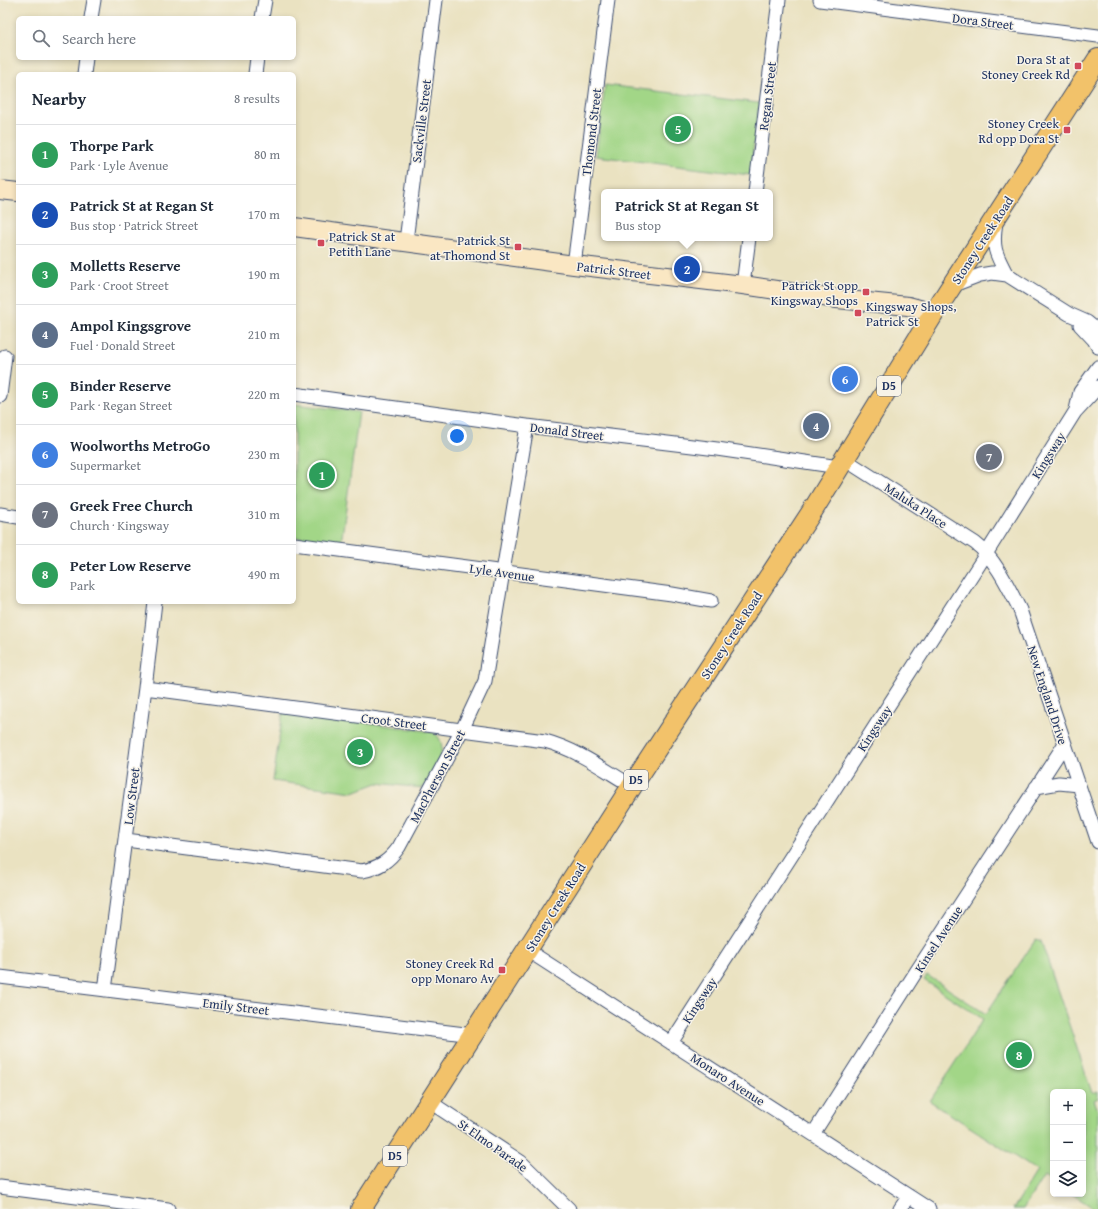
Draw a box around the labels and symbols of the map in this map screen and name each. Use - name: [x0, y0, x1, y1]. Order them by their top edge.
- street label: Dora Street: [951, 8, 1015, 35]
- place label: Dora St at Stoney Creek Rd: [981, 50, 1070, 84]
- street label: Regan Street: [754, 60, 781, 132]
- marker: Dora St at Stoney Creek Rd: [1073, 61, 1083, 71]
- street label: Sackville Street: [407, 78, 436, 164]
- street label: Thomond Street: [577, 87, 606, 177]
- pin: 5: [665, 114, 691, 144]
- place label: Stoney Creek Rd opp Dora St: [978, 114, 1059, 148]
- marker: Stoney Creek Rd opp Dora St: [1062, 125, 1072, 135]
- street label: Stoney Creek Road: [947, 193, 1018, 288]
- place label: Patrick St at Petith Lane: [329, 227, 396, 261]
- place label: Patrick St at Thomond St: [430, 231, 510, 265]
- marker: Patrick St at Petith Lane: [316, 238, 326, 248]
- marker: Patrick St at Thomond St: [513, 242, 523, 252]
- pin: 2: [674, 254, 700, 284]
- street label: Patrick Street: [576, 257, 653, 285]
- place label: Patrick St opp Kingsway Shops: [771, 276, 858, 310]
- marker: Patrick St opp Kingsway Shops: [861, 287, 871, 297]
- place label: Kingsway Shops, Patrick St: [866, 297, 956, 331]
- marker: Kingsway Shops, Patrick St: [853, 308, 863, 318]
- pin: 6: [832, 364, 858, 394]
- road number: D5: [877, 376, 901, 396]
- pin: 4: [803, 411, 829, 441]
- street label: Donald Street: [529, 418, 605, 446]
- your location: [447, 426, 467, 446]
- street label: Kingsway: [1027, 428, 1071, 482]
- pin: 7: [976, 442, 1002, 472]
- pin: 1: [309, 460, 335, 490]
- street label: Maluka Place: [880, 478, 951, 533]
- street label: Lyle Avenue: [468, 559, 536, 586]
- street label: Stoney Creek Road: [696, 588, 767, 683]
- street label: New England Drive: [1023, 643, 1072, 747]
- street label: Kingsway: [852, 701, 897, 755]
- street label: Croot Street: [360, 708, 428, 735]
- street label: MacPherson Street: [405, 726, 470, 826]
- pin: 3: [347, 737, 373, 767]
- street label: Low Street: [119, 766, 144, 826]
- road number: D5: [624, 770, 648, 790]
- street label: Stoney Creek Road: [520, 859, 590, 955]
- street label: Kinsel Avenue: [910, 902, 967, 976]
- place label: Stoney Creek Rd opp Monaro Av: [405, 954, 495, 988]
- marker: Stoney Creek Rd opp Monaro Av: [497, 965, 507, 975]
- street label: Kingsway: [677, 973, 722, 1027]
- street label: Emily Street: [202, 993, 271, 1020]
- pin: 8: [1006, 1040, 1032, 1070]
- street label: Monaro Avenue: [687, 1048, 769, 1111]
- street label: St Elmo Parade: [454, 1114, 532, 1177]
- road number: D5: [383, 1146, 407, 1166]

